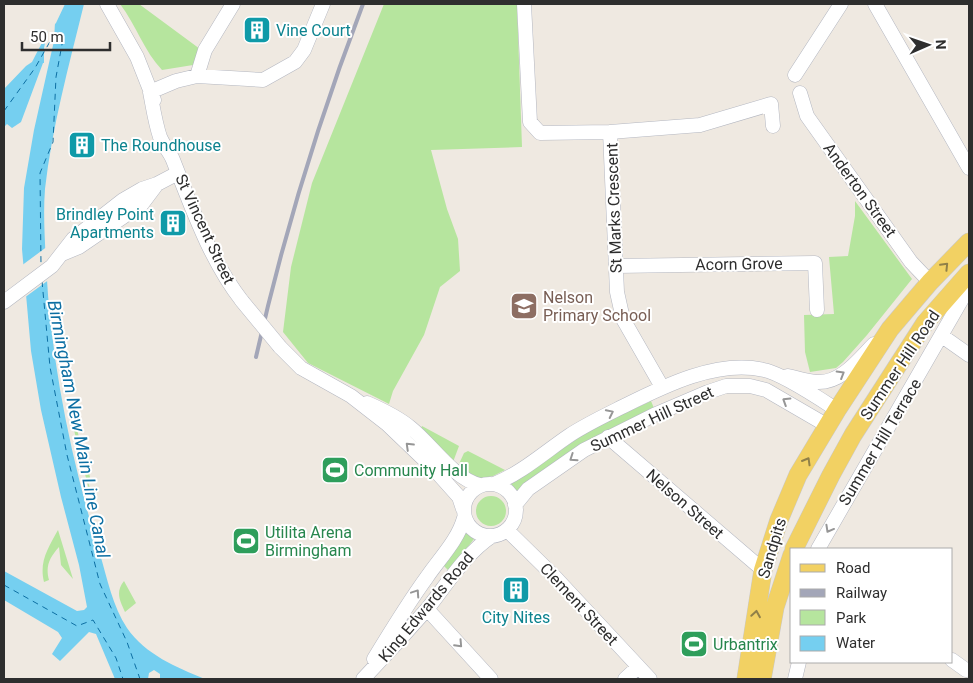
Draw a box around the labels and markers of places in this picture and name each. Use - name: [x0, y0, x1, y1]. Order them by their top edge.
- building icon: Vine Court: [242, 15, 272, 45]
- place label: Vine Court: [276, 21, 351, 40]
- building icon: The Roundhouse: [67, 130, 97, 160]
- place label: The Roundhouse: [101, 136, 221, 155]
- place label: Brindley Point Apartments: [56, 205, 154, 242]
- building icon: Brindley Point Apartments: [158, 208, 188, 238]
- place label: Nelson Primary School: [543, 288, 651, 325]
- school or university icon: Nelson Primary School: [509, 291, 539, 321]
- sports icon: Community Hall: [320, 455, 350, 485]
- place label: Community Hall: [354, 461, 468, 480]
- place label: Utilita Arena Birmingham: [265, 523, 352, 560]
- sports icon: Utilita Arena Birmingham: [231, 526, 261, 556]
- building icon: City Nites: [501, 575, 531, 605]
- place label: City Nites: [482, 608, 550, 627]
- sports icon: Urbantrix: [679, 629, 709, 659]
- place label: Urbantrix: [713, 635, 778, 654]

